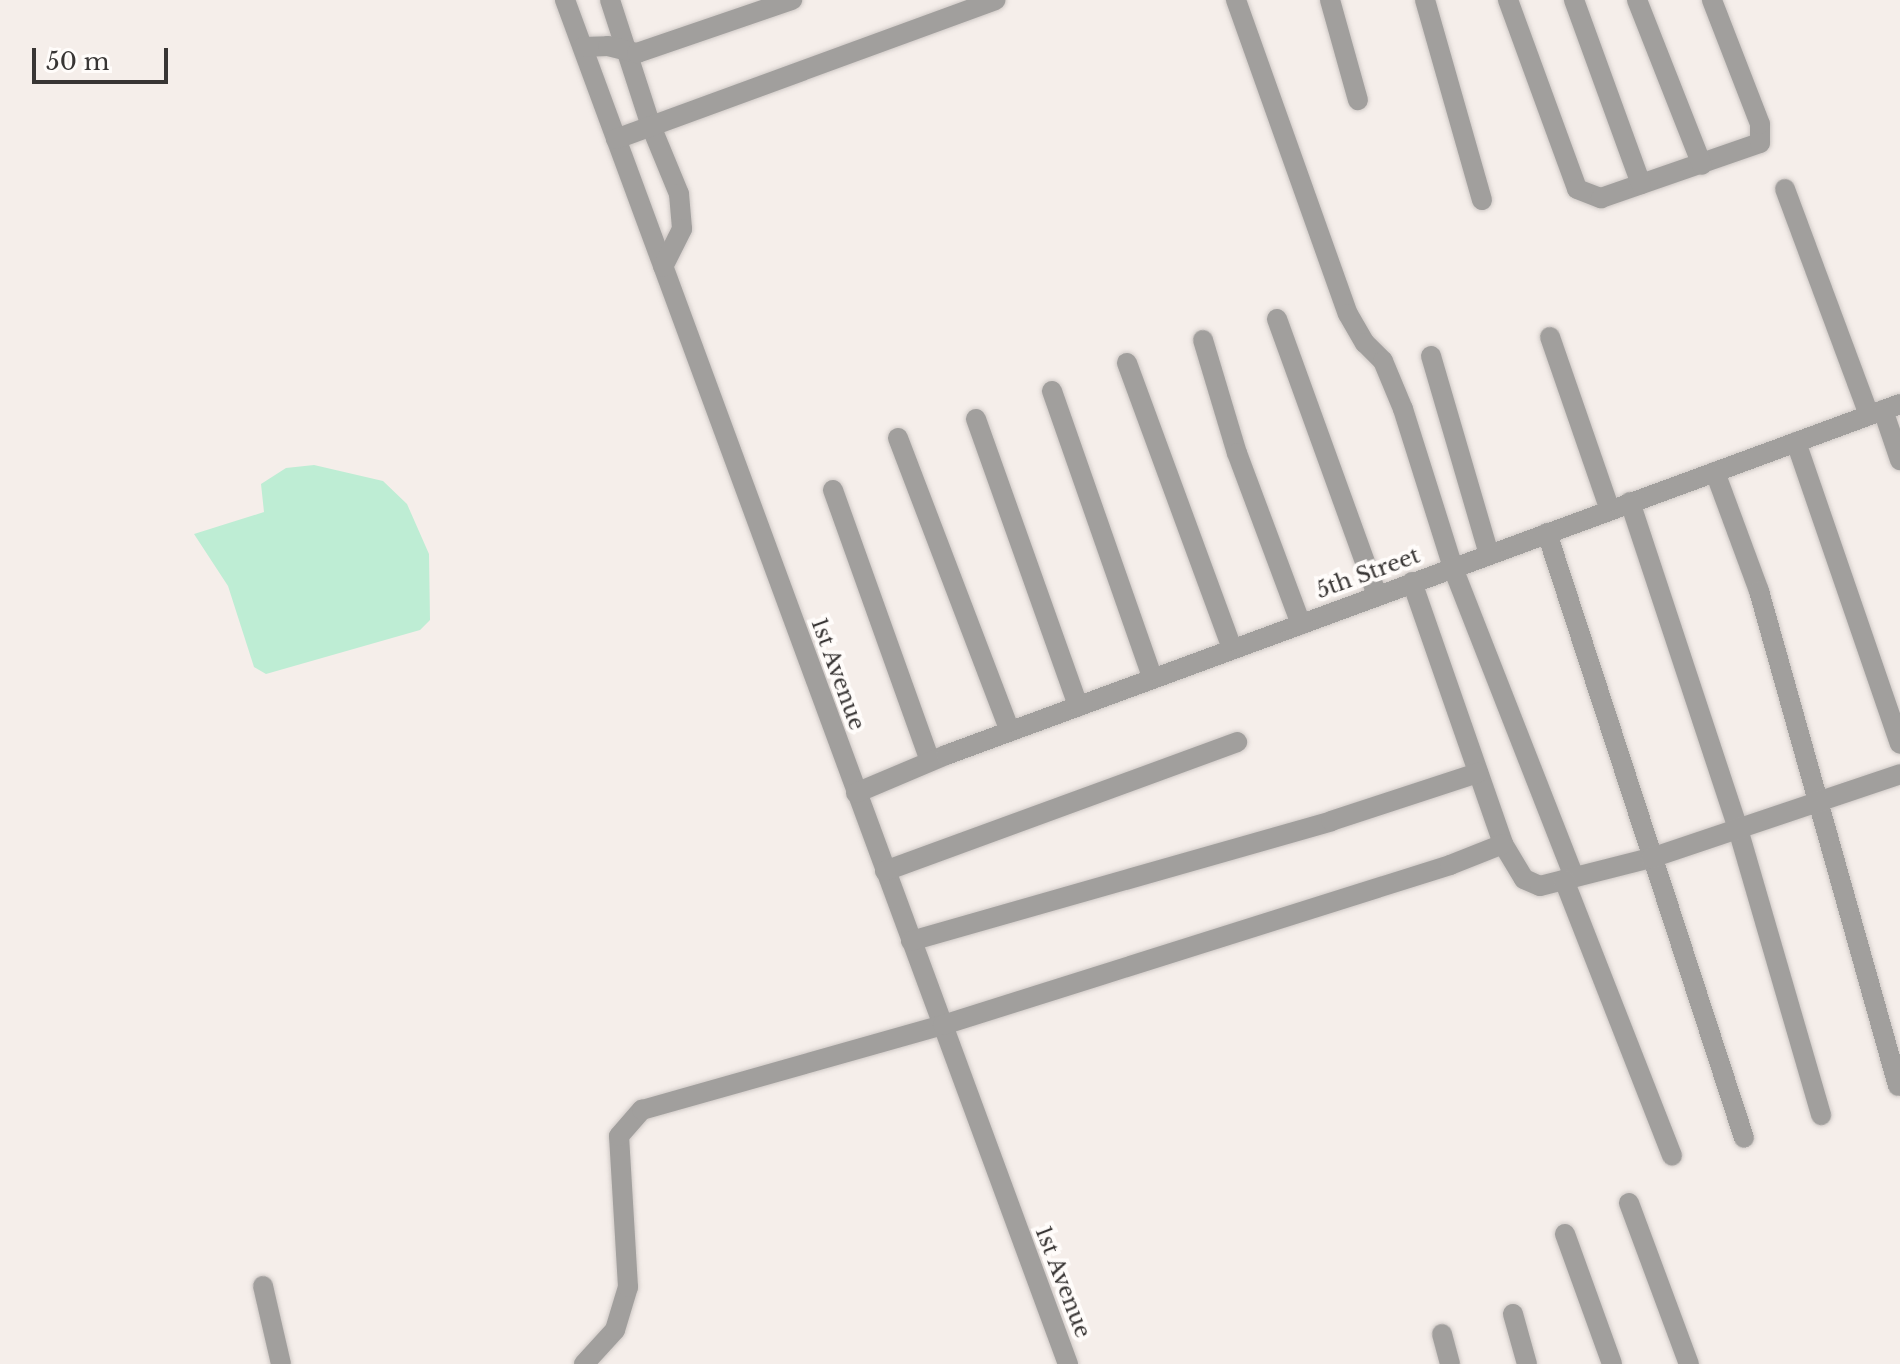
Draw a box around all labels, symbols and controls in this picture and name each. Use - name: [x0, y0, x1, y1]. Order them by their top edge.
- scale bar: [36, 32, 172, 82]
- text: 50 m: [46, 47, 109, 76]
- street label: 5th Street: [1313, 542, 1423, 604]
- street label: 1st Avenue: [805, 614, 871, 734]
- street label: 1st Avenue: [1029, 1222, 1097, 1342]

